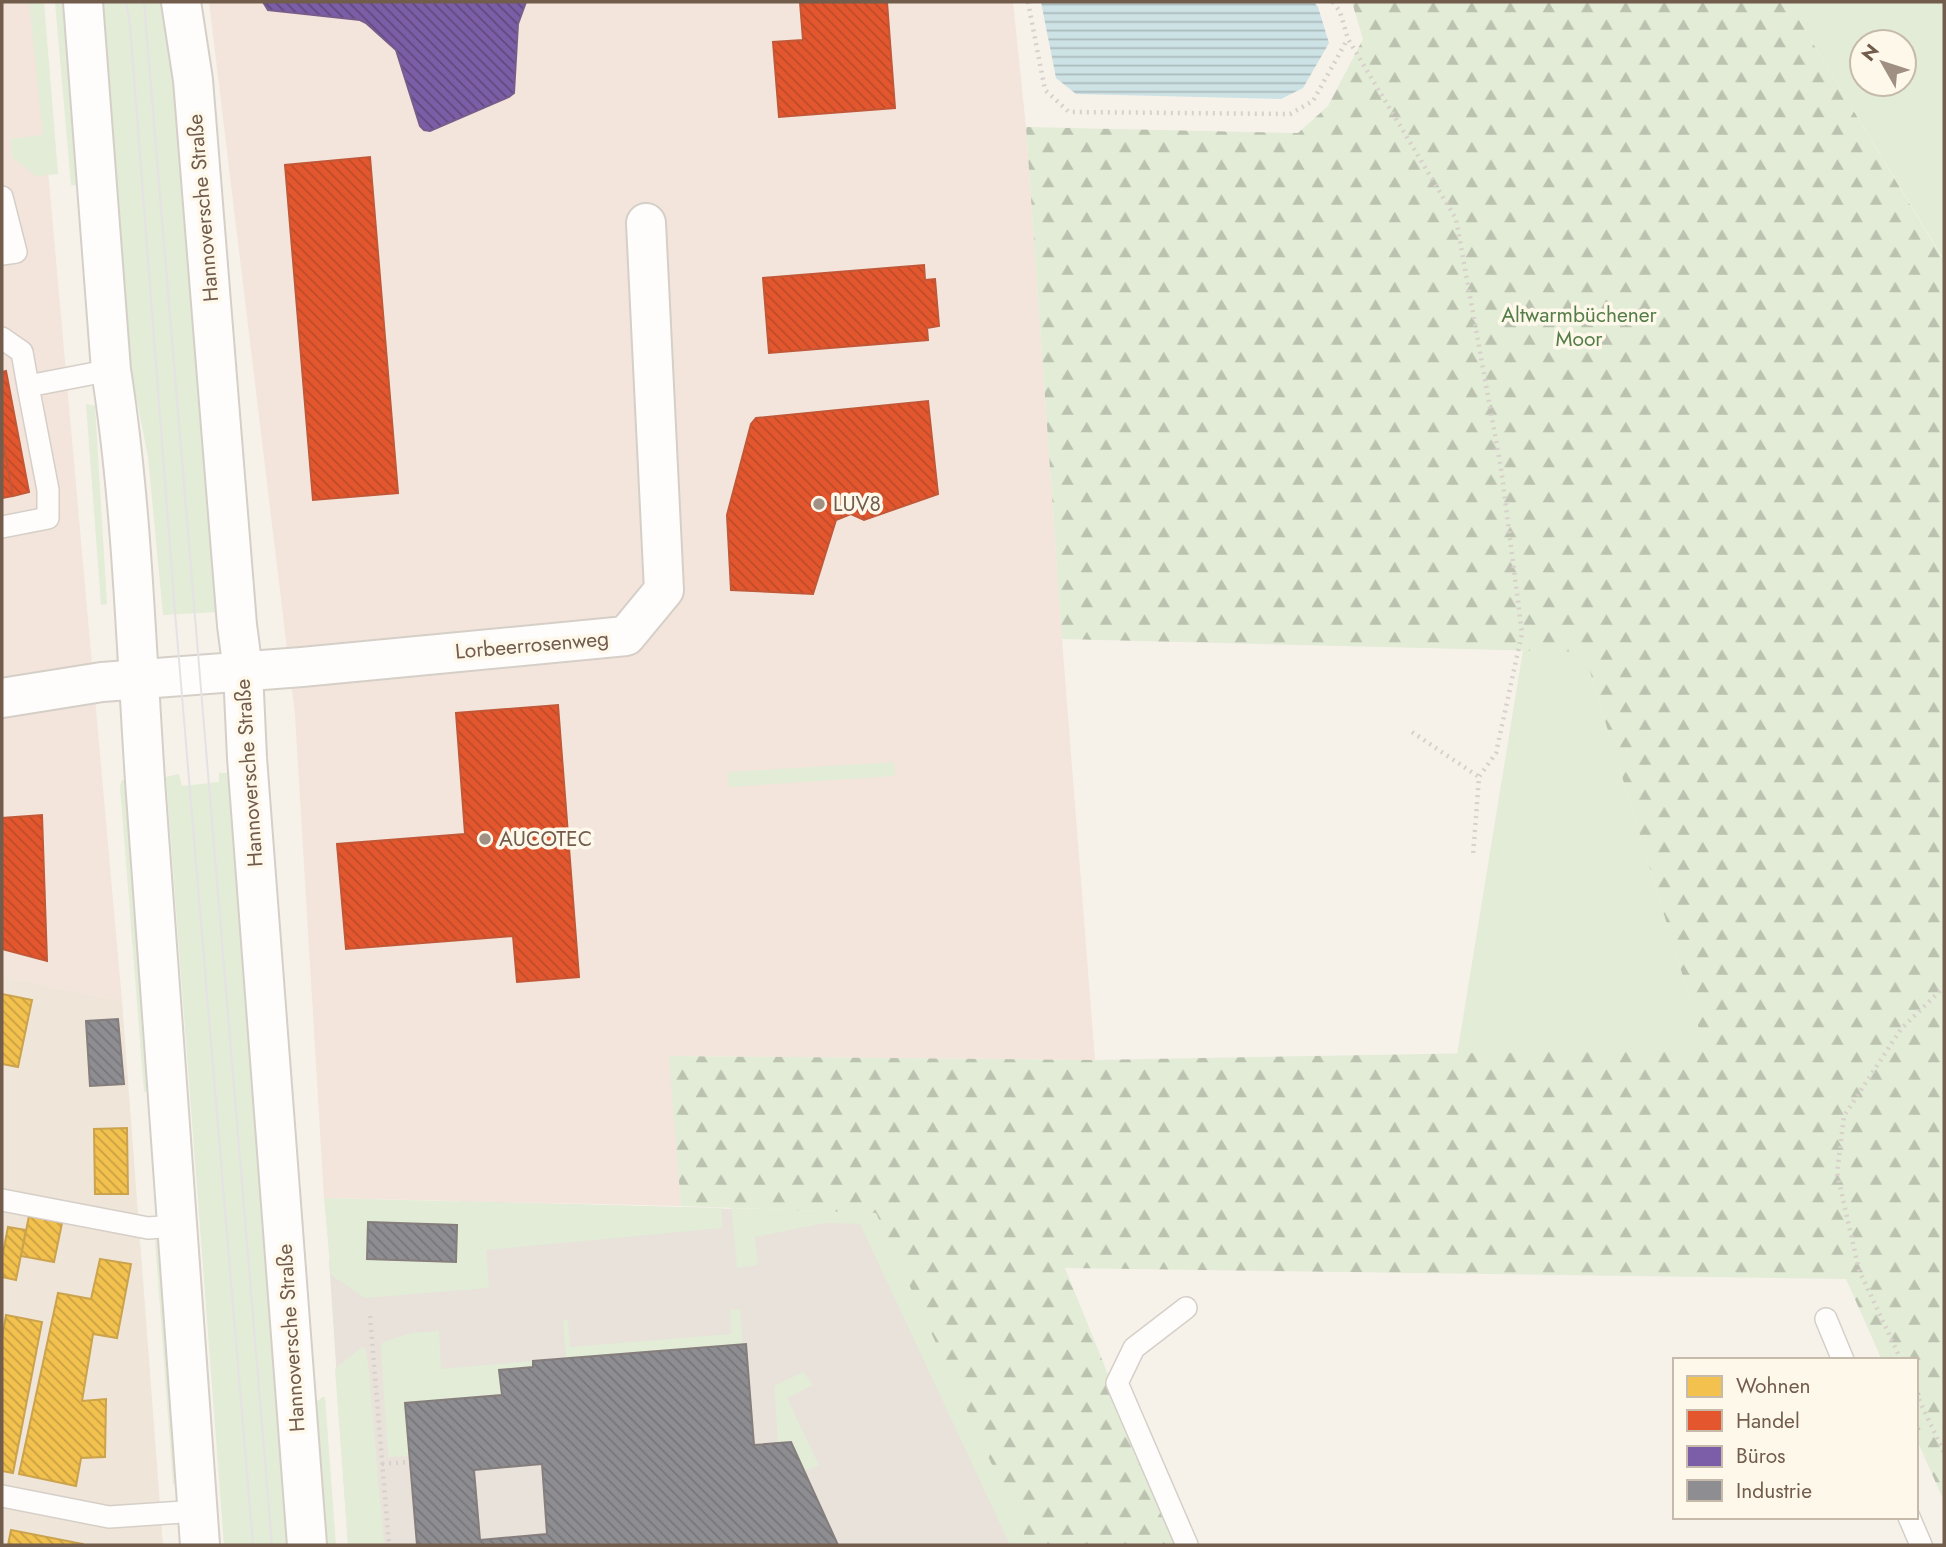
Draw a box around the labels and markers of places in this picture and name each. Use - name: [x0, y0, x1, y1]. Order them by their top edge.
- place label: LUV8: [833, 489, 881, 519]
- marker: LUV8: [811, 496, 827, 512]
- place label: AUCOTEC: [499, 824, 592, 854]
- marker: AUCOTEC: [477, 831, 493, 847]

